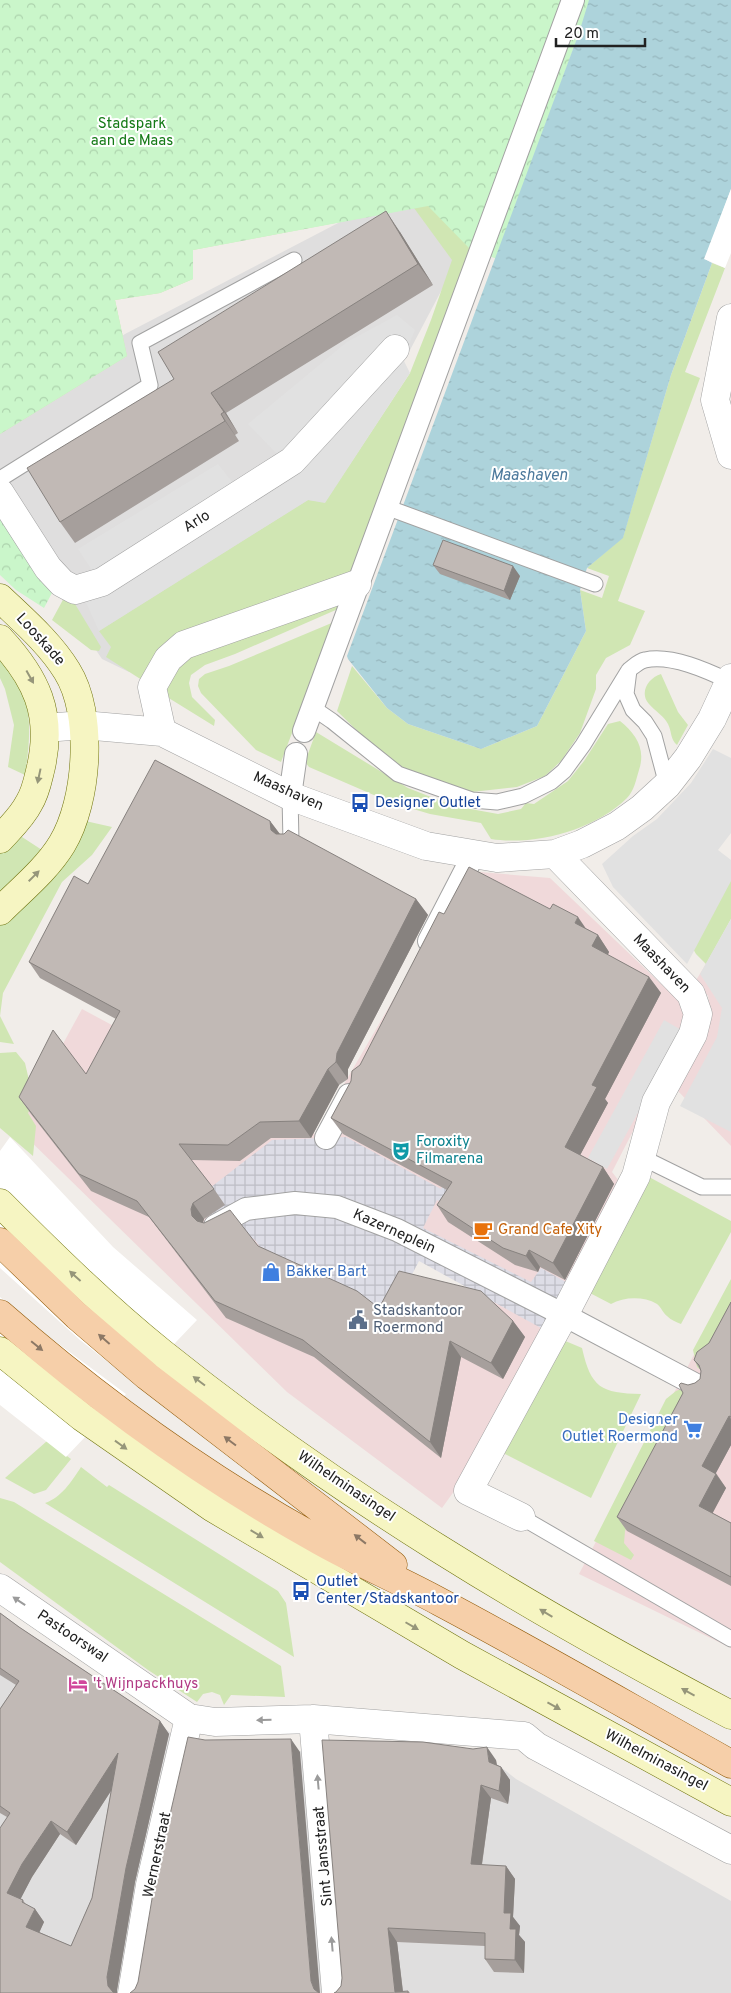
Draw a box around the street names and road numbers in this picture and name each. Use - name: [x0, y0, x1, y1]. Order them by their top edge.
- street label: Arlo: [180, 506, 214, 538]
- street label: Looskade: [11, 610, 69, 670]
- street label: Maashaven: [250, 768, 326, 816]
- street label: Maashaven: [628, 930, 694, 998]
- street label: Kazerneplein: [350, 1205, 438, 1259]
- street label: Wilhelminasingel: [294, 1447, 398, 1527]
- street label: Pastoorswal: [33, 1606, 111, 1668]
- street label: Wilhelminasingel: [601, 1726, 711, 1796]
- street label: Sint Jansstraat: [310, 1805, 338, 1907]
- street label: Wernerstraat: [140, 1810, 176, 1900]

